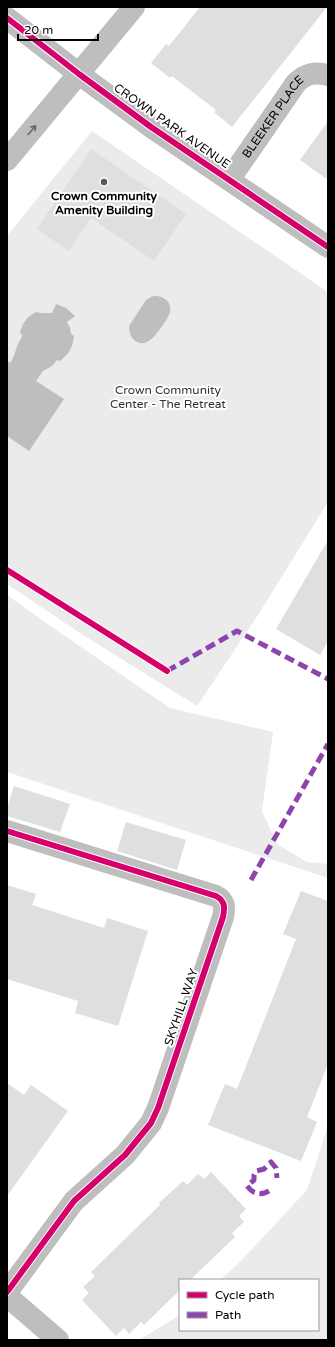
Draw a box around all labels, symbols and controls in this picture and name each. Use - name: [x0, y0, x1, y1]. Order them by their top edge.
- scale bar: [18, 16, 98, 42]
- text: 20 m: [24, 23, 53, 37]
- street label: BLEEKER PLACE: [239, 72, 307, 161]
- street label: CROWN PARK AVENUE: [111, 81, 233, 172]
- one-way arrow: [28, 124, 36, 135]
- marker: Crown Community Amenity Building: [99, 177, 109, 187]
- place label: Crown Community Amenity Building: [51, 189, 157, 218]
- park label: Crown Community Center - The Retreat: [110, 383, 226, 411]
- street label: SKYHILL WAY: [161, 966, 201, 1047]
- legend: [179, 1279, 319, 1331]
- text: Cycle path: [215, 1288, 274, 1302]
- text: Path: [215, 1308, 241, 1322]

